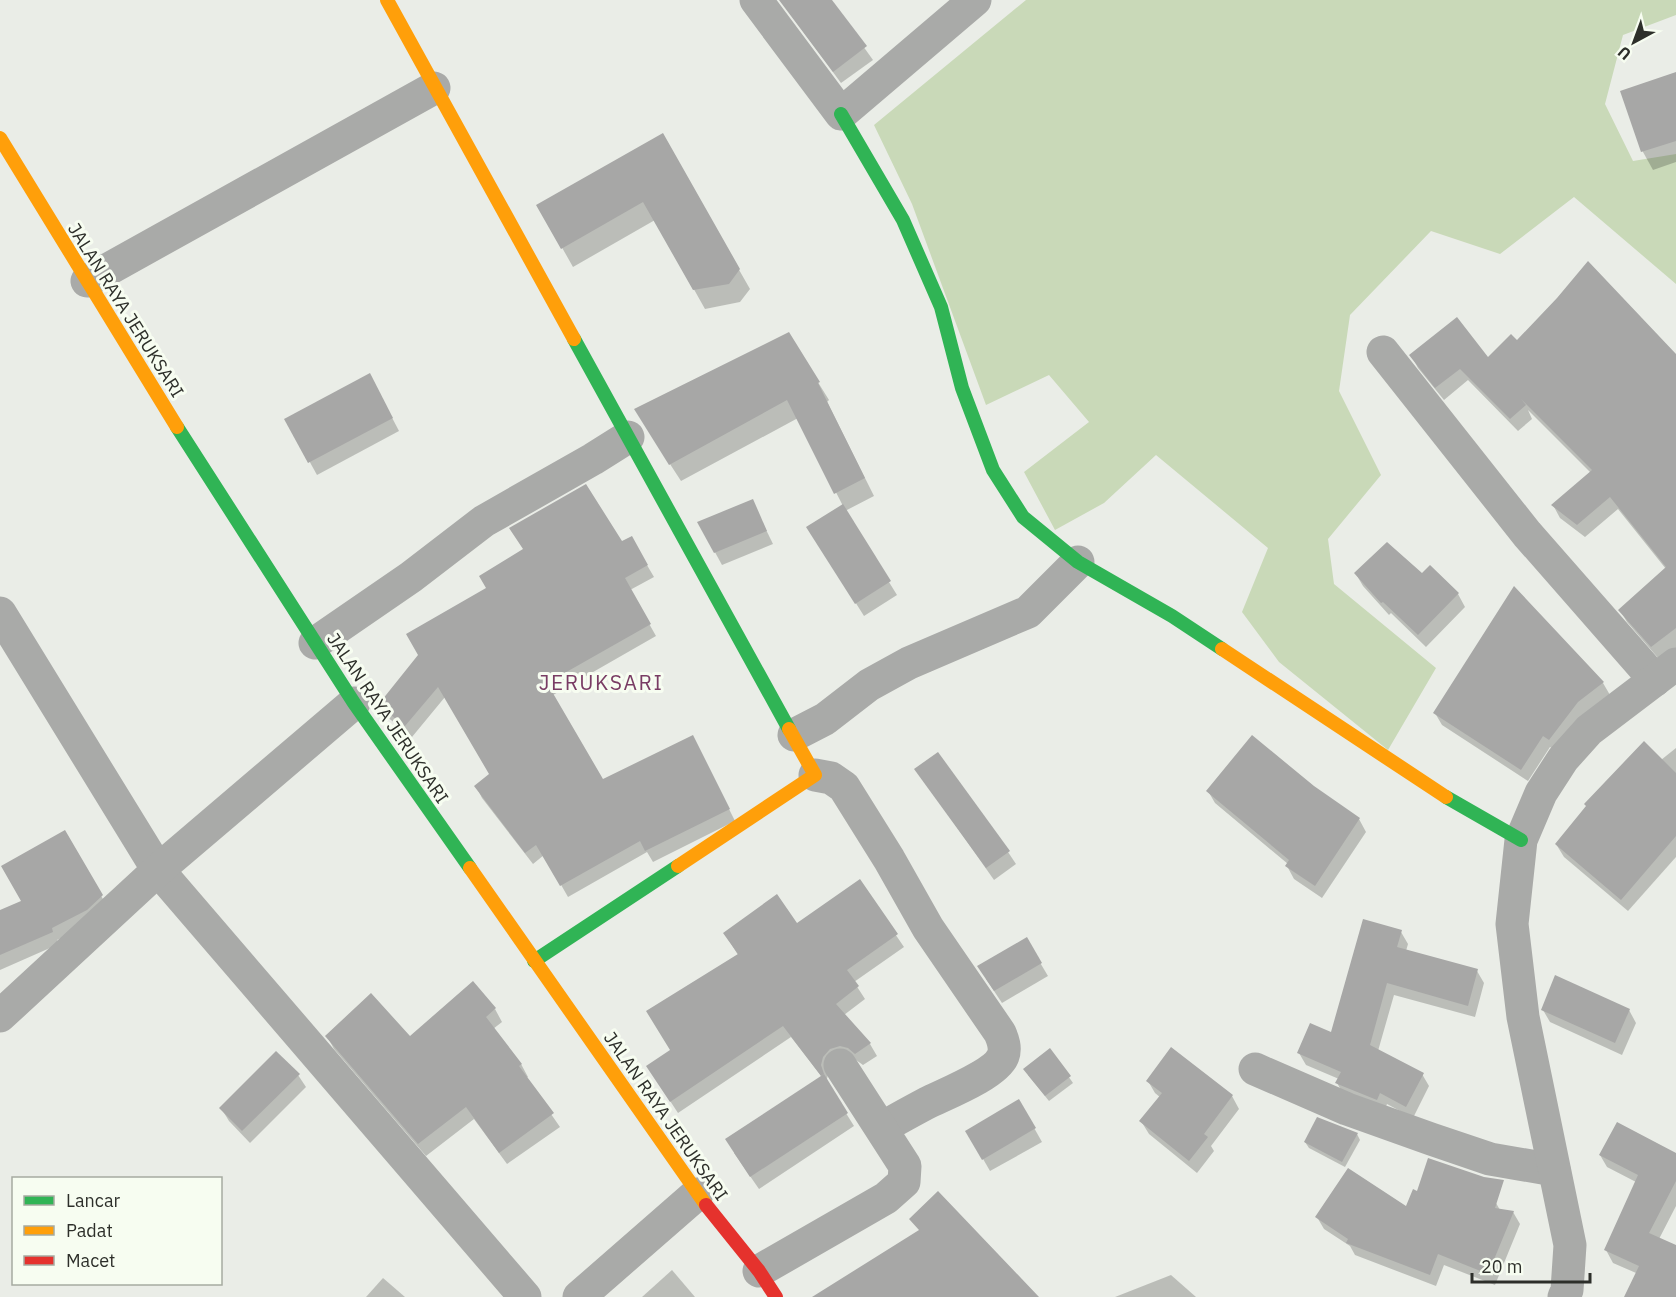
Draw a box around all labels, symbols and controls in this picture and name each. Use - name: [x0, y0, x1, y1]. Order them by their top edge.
- north arrow: [1604, 12, 1664, 72]
- text: U: [1613, 42, 1635, 65]
- street label: JALAN RAYA JERUKSARI: [63, 219, 189, 401]
- street label: JALAN RAYA JERUKSARI: [322, 628, 454, 808]
- district label: JERUKSARI: [539, 668, 663, 696]
- street label: JALAN RAYA JERUKSARI: [599, 1027, 733, 1205]
- legend: [12, 1177, 222, 1285]
- text: Lancar: [66, 1189, 121, 1212]
- text: Padat: [66, 1219, 113, 1242]
- scale bar: [1472, 1246, 1590, 1284]
- text: Macet: [66, 1249, 115, 1272]
- text: 20 m: [1481, 1255, 1523, 1278]

